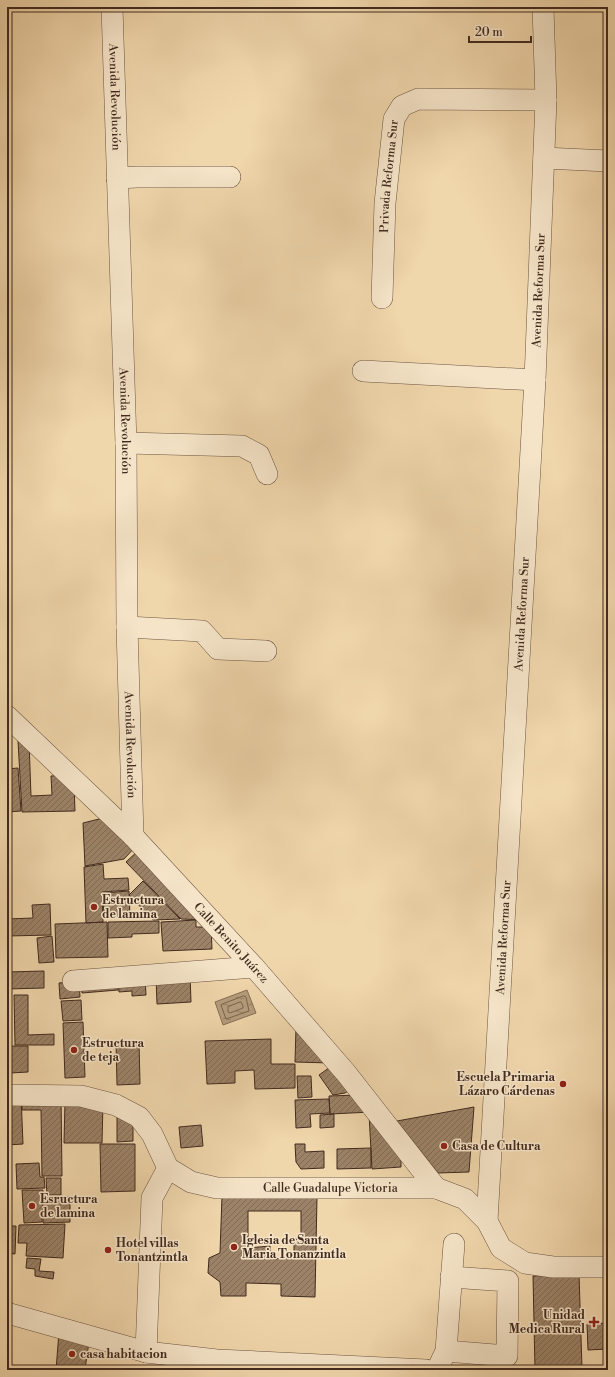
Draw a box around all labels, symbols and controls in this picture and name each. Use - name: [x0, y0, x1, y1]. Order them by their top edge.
- scale bar: [469, 18, 531, 44]
- text: 20 m: [475, 25, 503, 40]
- street label: Avenida Revolución: [105, 42, 124, 151]
- street label: Privada Reforma Sur: [377, 119, 402, 233]
- street label: Avenida Reforma Sur: [529, 233, 549, 349]
- street label: Avenida Revolución: [116, 366, 133, 474]
- street label: Avenida Reforma Sur: [511, 556, 533, 673]
- street label: Avenida Revolución: [121, 690, 139, 798]
- street label: Avenida Reforma Sur: [493, 880, 514, 996]
- place label: Estructura de lamina: [102, 893, 164, 922]
- street label: Calle Benito Juárez: [190, 900, 272, 986]
- marker: Estructura de lamina: [89, 902, 99, 912]
- place label: Estructura de teja: [82, 1036, 144, 1065]
- marker: Estructura de teja: [69, 1045, 79, 1055]
- place label: Escuela Primaria Lázaro Cárdenas: [456, 1070, 555, 1099]
- marker: Escuela Primaria Lázaro Cárdenas: [558, 1079, 568, 1089]
- place label: Casa de Cultura: [452, 1139, 541, 1154]
- marker: Casa de Cultura: [439, 1141, 449, 1151]
- street label: Calle Guadalupe Victoria: [263, 1181, 399, 1196]
- place label: Esructura de lamina: [40, 1192, 98, 1221]
- marker: Esructura de lamina: [27, 1201, 37, 1211]
- place label: Iglesia de Santa Maria Tonanzintla: [242, 1233, 346, 1262]
- place label: Hotel villas Tonantzintla: [116, 1236, 189, 1265]
- marker: Iglesia de Santa Maria Tonanzintla: [229, 1242, 239, 1252]
- marker: Hotel villas Tonantzintla: [103, 1245, 113, 1255]
- place label: Unidad Medica Rural: [509, 1308, 585, 1337]
- marker: Unidad Medica Rural: [588, 1316, 600, 1328]
- place label: casa habitacion: [80, 1347, 168, 1362]
- marker: casa habitacion: [67, 1349, 77, 1359]

